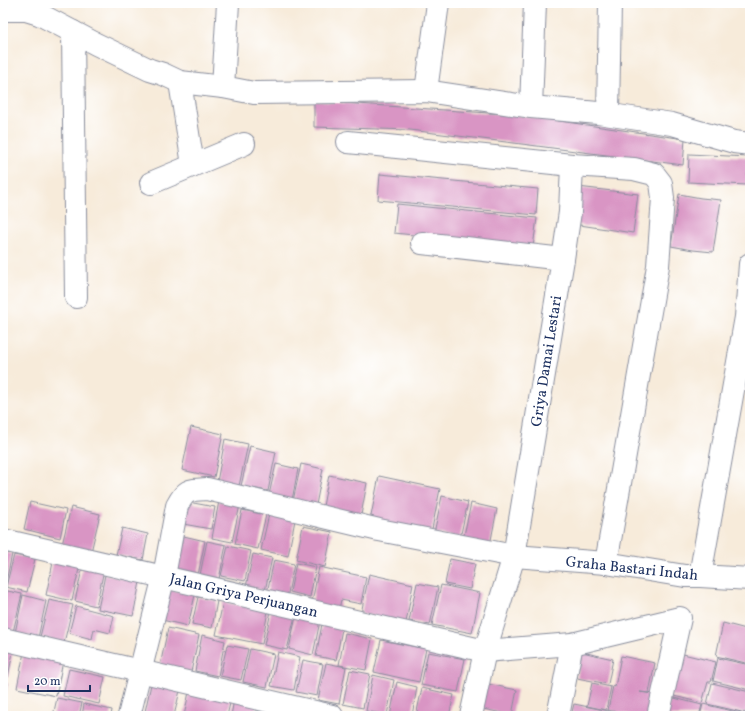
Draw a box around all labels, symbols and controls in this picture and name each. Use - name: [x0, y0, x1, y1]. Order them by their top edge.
- street label: Griya Damai Lestari: [527, 294, 568, 428]
- street label: Graha Bastari Indah: [565, 552, 699, 587]
- street label: Jalan Griya Perjuangan: [167, 569, 320, 624]
- scale bar: [28, 667, 90, 693]
- text: 20 m: [34, 674, 61, 690]

